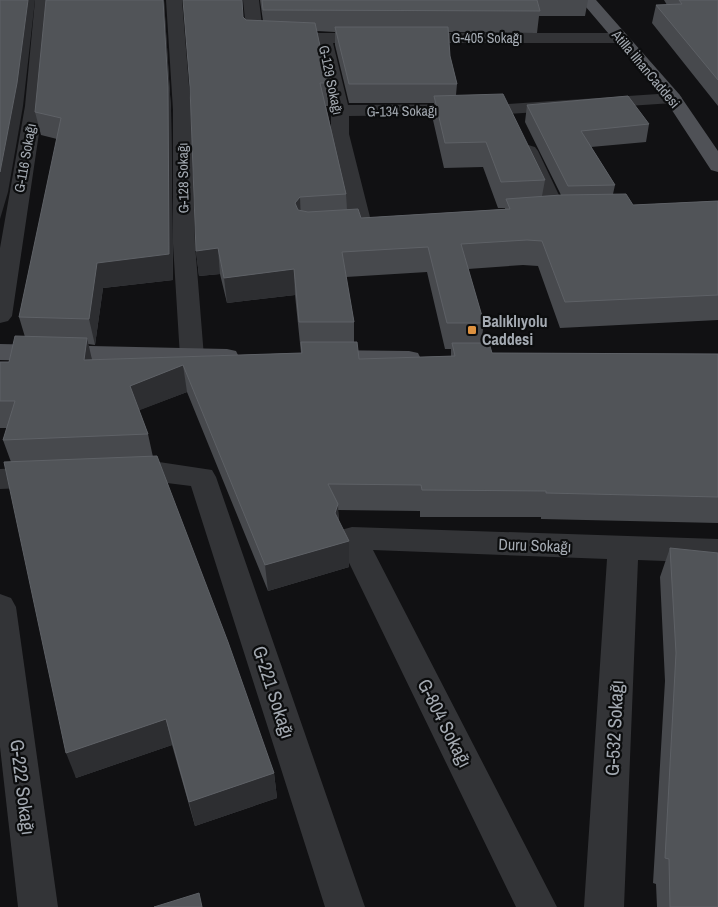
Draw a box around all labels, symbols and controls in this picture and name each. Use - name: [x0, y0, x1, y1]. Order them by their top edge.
- street label: Atilla İlhanCaddesi: [607, 26, 684, 112]
- street label: G-405 Sokağı: [452, 29, 522, 47]
- street label: G-129 Sokağı: [315, 43, 347, 117]
- street label: G-134 Sokağı: [366, 101, 438, 121]
- street label: G-116 Sokağı: [10, 122, 40, 194]
- street label: G-128 Sokağı: [173, 142, 193, 214]
- place label: Balıklıyolu Caddesi: [482, 310, 548, 350]
- marker: Balıklıyolu Caddesi: [466, 324, 478, 336]
- street label: Duru Sokağı: [498, 533, 572, 557]
- street label: G-221 Sokağı: [247, 642, 301, 742]
- street label: G-804 Sokağı: [412, 674, 478, 772]
- street label: G-532 Sokağı: [599, 679, 629, 777]
- street label: G-222 Sokağı: [4, 738, 42, 836]

